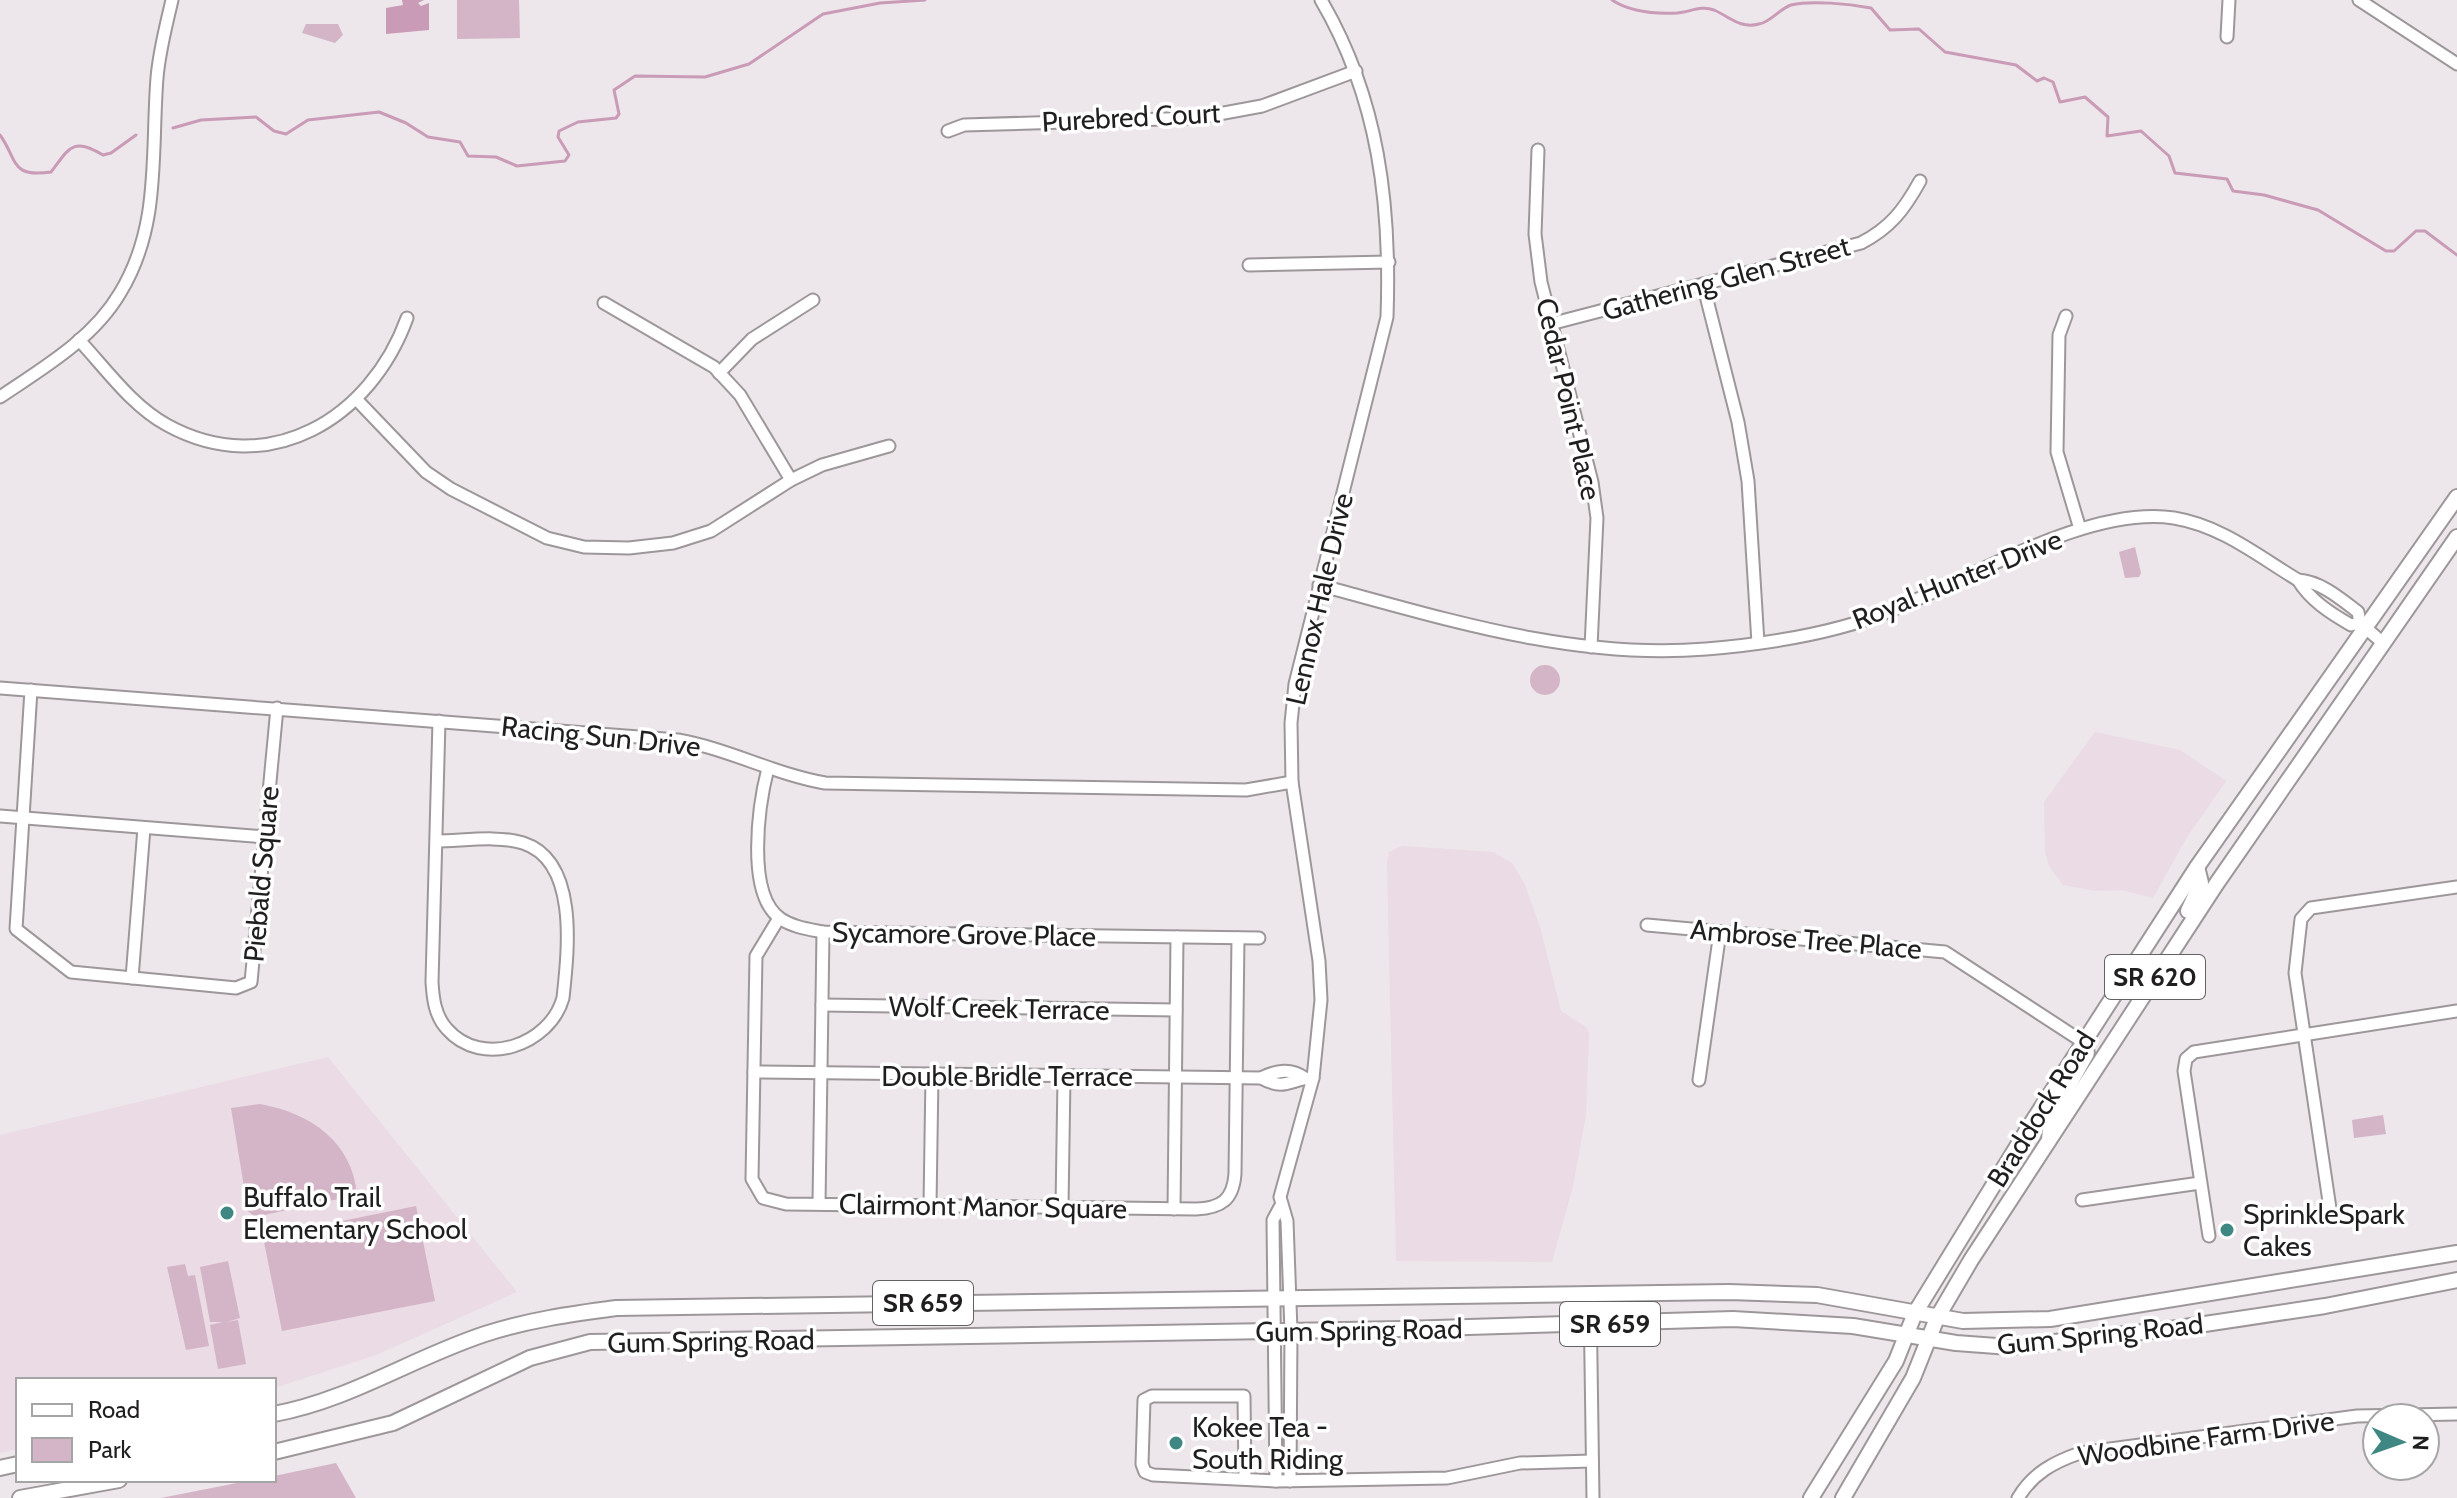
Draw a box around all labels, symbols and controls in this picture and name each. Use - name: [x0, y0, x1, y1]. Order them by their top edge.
- street label: Purebred Court: [1041, 95, 1221, 139]
- street label: Gathering Glen Street: [1598, 229, 1854, 327]
- street label: Cedar Point Place: [1529, 295, 1609, 503]
- street label: Lennox Hale Drive: [1278, 490, 1360, 708]
- street label: Royal Hunter Drive: [1847, 521, 2067, 637]
- street label: Racing Sun Drive: [500, 709, 702, 763]
- street label: Piebald Square: [236, 785, 286, 963]
- street label: Ambrose Tree Place: [1689, 912, 1923, 966]
- street label: Sycamore Grove Place: [832, 915, 1096, 953]
- road number: SR 620: [2105, 955, 2205, 999]
- street label: Wolf Creek Terrace: [888, 989, 1110, 1027]
- street label: Braddock Road: [1980, 1025, 2102, 1193]
- street label: Double Bridle Terrace: [881, 1059, 1133, 1093]
- place label: Buffalo Trail Elementary School: [243, 1180, 468, 1246]
- street label: Clairmont Manor Square: [839, 1186, 1127, 1226]
- place label: SprinkleSpark Cakes: [2243, 1197, 2405, 1263]
- marker: Buffalo Trail Elementary School: [218, 1204, 236, 1222]
- marker: SprinkleSpark Cakes: [2218, 1221, 2236, 1239]
- road number: SR 659: [873, 1281, 973, 1325]
- road number: SR 659: [1560, 1302, 1660, 1346]
- street label: Gum Spring Road: [1995, 1306, 2205, 1362]
- street label: Gum Spring Road: [1255, 1311, 1463, 1349]
- street label: Gum Spring Road: [607, 1322, 815, 1360]
- legend: [16, 1378, 276, 1482]
- text: Road: [88, 1395, 140, 1424]
- north arrow: [2361, 1402, 2441, 1482]
- street label: Woodbine Farm Drive: [2076, 1403, 2336, 1473]
- place label: Kokee Tea - South Riding: [1192, 1410, 1344, 1476]
- marker: Kokee Tea - South Riding: [1167, 1434, 1185, 1452]
- text: N: [2407, 1434, 2434, 1451]
- text: Park: [88, 1435, 131, 1464]

